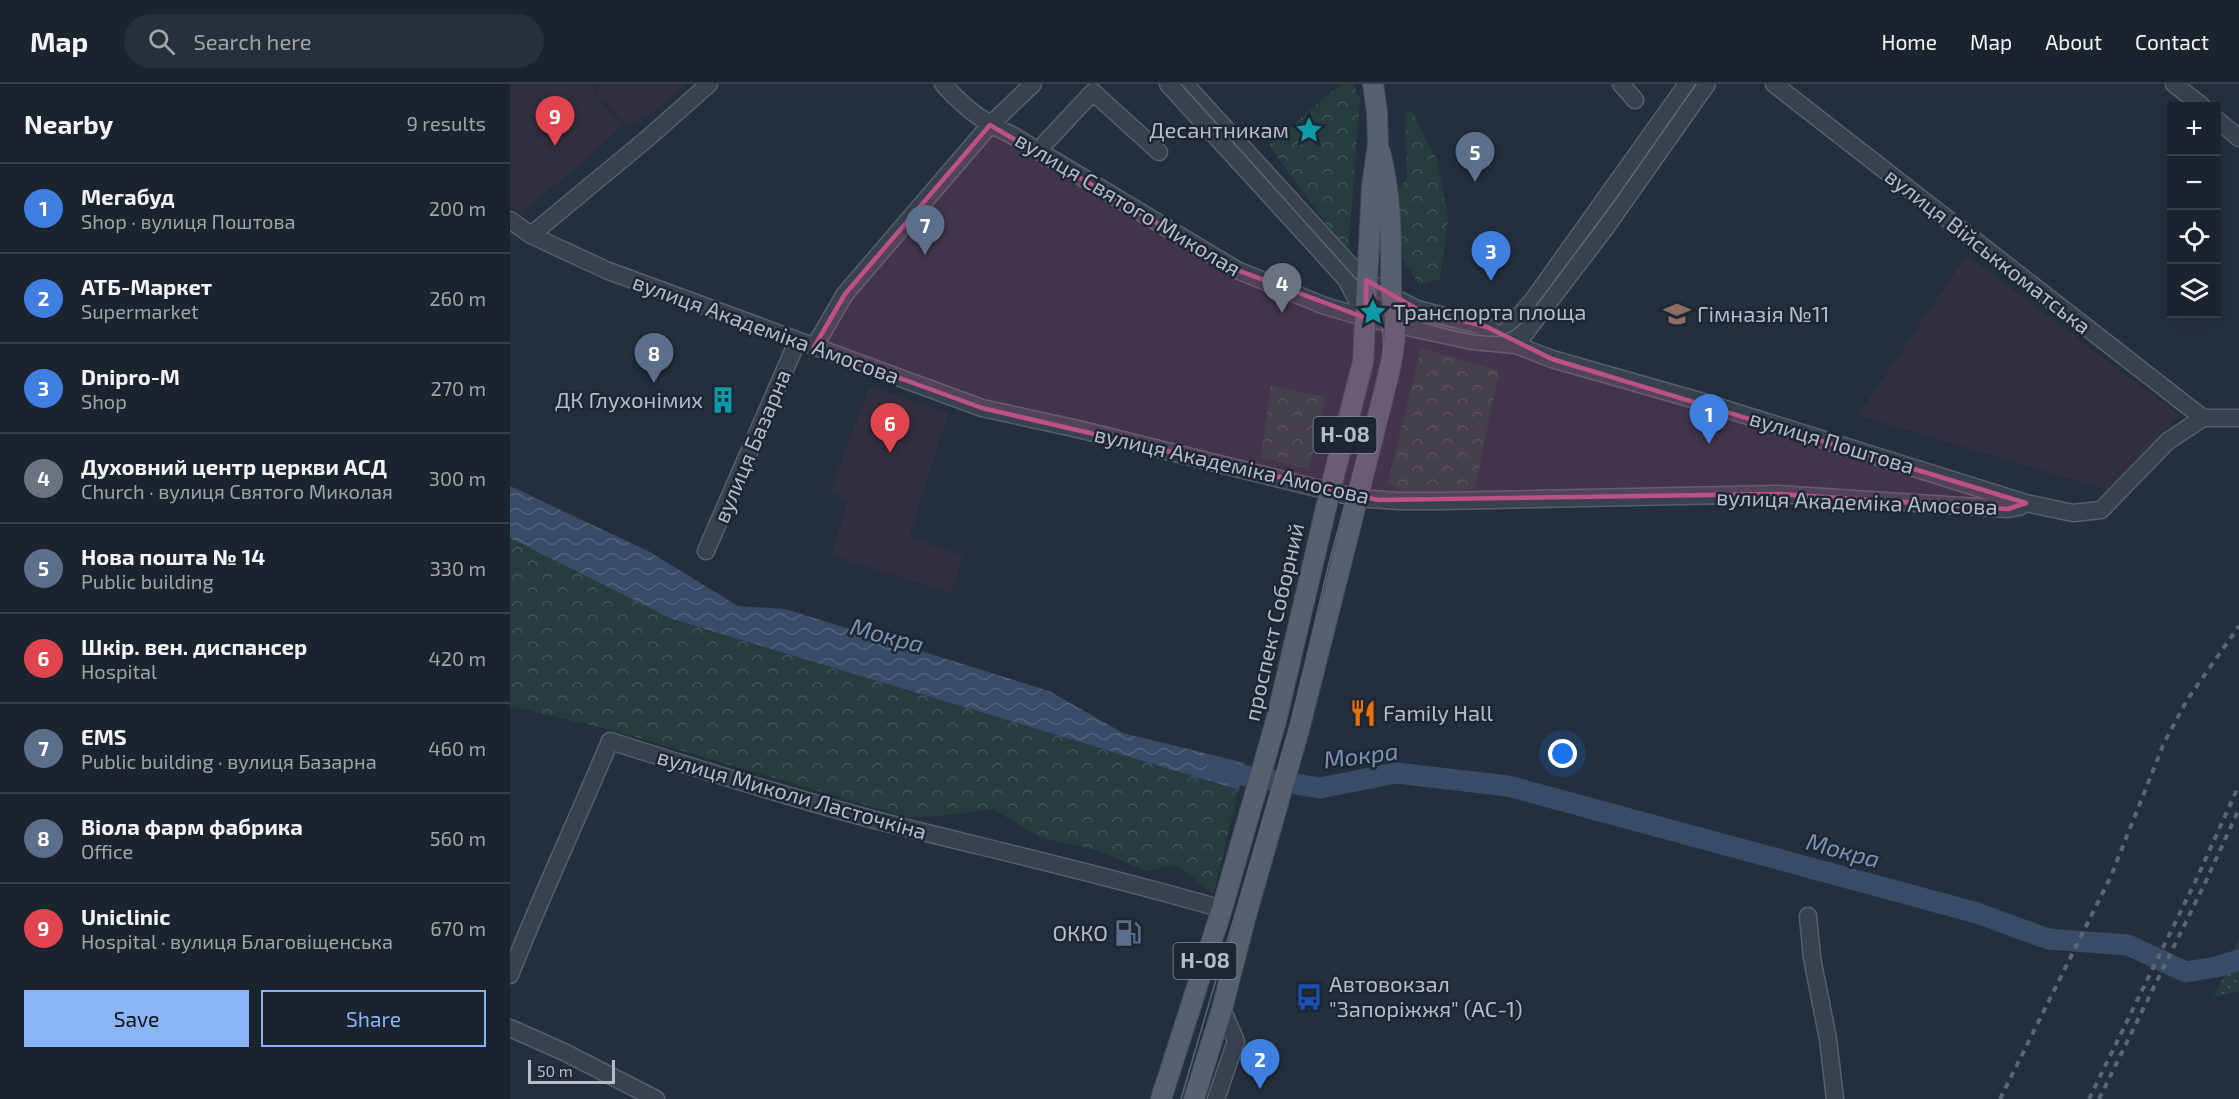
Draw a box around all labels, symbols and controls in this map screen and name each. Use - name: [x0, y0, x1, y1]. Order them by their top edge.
- search box: [124, 14, 544, 68]
- text: Map: [30, 24, 88, 58]
- icon: search: [145, 25, 178, 58]
- text: Search here: [193, 28, 312, 54]
- text: Home: [1881, 29, 1937, 54]
- text: Map: [1970, 29, 2012, 54]
- text: About: [2045, 29, 2102, 54]
- text: Contact: [2135, 29, 2209, 54]
- pin: 9: [536, 97, 574, 146]
- map controls: [2167, 102, 2221, 318]
- button: +: [2167, 102, 2221, 156]
- text: Nearby: [24, 108, 113, 139]
- text: 9 results: [406, 111, 486, 135]
- place icon: Десантникам: [1294, 115, 1324, 145]
- place label: Десантникам: [1149, 116, 1289, 142]
- street label: вулиця Святого Миколая: [1011, 125, 1246, 282]
- pin: 5: [1456, 132, 1494, 182]
- button: −: [2167, 156, 2221, 210]
- street label: вулиця Військкоматська: [1880, 162, 2097, 339]
- text: Мегабуд: [81, 183, 175, 209]
- text: 1: [39, 196, 48, 220]
- text: 200 m: [429, 196, 486, 220]
- pin: 7: [906, 206, 944, 255]
- text: Shop · вулиця Поштова: [81, 209, 296, 233]
- button: locate: [2167, 210, 2221, 264]
- pin: 3: [1472, 232, 1510, 281]
- pin: 4: [1262, 264, 1302, 313]
- button: layers: [2167, 264, 2221, 318]
- street label: вулиця Академіка Амосова: [629, 268, 903, 389]
- text: АТБ-Маркет: [81, 273, 212, 299]
- text: 2: [38, 286, 49, 310]
- text: 260 m: [429, 286, 486, 310]
- place icon: Транспорта площа: [1358, 297, 1388, 327]
- place label: Транспорта площа: [1393, 298, 1586, 324]
- text: Supermarket: [81, 299, 199, 323]
- school or university icon: Гімназія №11: [1662, 299, 1692, 329]
- place label: Гімназія №11: [1697, 300, 1830, 326]
- pin: 8: [634, 334, 674, 383]
- text: Dnipro-M: [81, 363, 180, 389]
- street label: вулиця Базарна: [707, 365, 796, 527]
- text: 3: [38, 376, 49, 400]
- text: 270 m: [430, 376, 486, 400]
- building icon: ДК Глухонімих: [708, 385, 738, 415]
- place label: ДК Глухонімих: [555, 386, 703, 413]
- text: Shop: [81, 389, 127, 413]
- pin: 1: [1690, 394, 1728, 444]
- pin: 6: [870, 404, 910, 453]
- street label: вулиця Поштова: [1747, 404, 1918, 479]
- road number: Н-08: [1314, 417, 1376, 453]
- street label: вулиця Академіка Амосова: [1092, 420, 1372, 509]
- text: Духовний центр церкви АСД: [81, 453, 387, 479]
- text: 4: [37, 466, 50, 490]
- text: 300 m: [429, 466, 486, 490]
- text: Church · вулиця Святого Миколая: [81, 479, 393, 503]
- street label: вулиця Академіка Амосова: [1716, 483, 1998, 520]
- street label: проспект Соборний: [1238, 520, 1308, 723]
- text: Нова пошта № 14: [81, 543, 265, 569]
- text: 5: [38, 556, 49, 580]
- text: 330 m: [430, 556, 486, 580]
- text: Public building: [81, 569, 214, 593]
- water label: Мокра: [847, 611, 927, 658]
- text: Шкір. вен. диспансер: [81, 633, 307, 659]
- text: 6: [38, 646, 49, 670]
- text: 420 m: [428, 646, 486, 670]
- text: Hospital: [81, 659, 157, 683]
- restaurant icon: Family Hall: [1348, 698, 1378, 728]
- place label: Family Hall: [1383, 699, 1494, 725]
- text: EMS: [81, 723, 127, 749]
- text: 7: [38, 736, 49, 760]
- text: 460 m: [428, 736, 486, 760]
- water label: Мокра: [1322, 736, 1400, 773]
- your location: [1548, 739, 1577, 768]
- street label: вулиця Миколи Ласточкіна: [654, 742, 930, 845]
- text: Public building · вулиця Базарна: [81, 749, 377, 773]
- text: Віола фарм фабрика: [81, 813, 303, 839]
- text: 8: [37, 826, 50, 850]
- text: 560 m: [430, 826, 486, 850]
- water label: Мокра: [1803, 826, 1883, 873]
- text: Office: [81, 839, 133, 863]
- text: Uniclinic: [81, 903, 170, 929]
- text: 9: [38, 916, 49, 940]
- text: 670 m: [430, 916, 486, 940]
- fuel station icon: ОККО: [1113, 918, 1143, 948]
- place label: ОККО: [1052, 919, 1108, 945]
- text: Hospital · вулиця Благовіщенська: [81, 929, 393, 953]
- road number: Н-08: [1174, 943, 1236, 979]
- place label: Автовокзал "Запоріжжя" (АС-1): [1329, 970, 1523, 1021]
- bus stop icon: Автовокзал "Запоріжжя" (АС-1): [1294, 982, 1324, 1012]
- button: Save: [24, 990, 249, 1047]
- button: Share: [261, 990, 486, 1047]
- pin: 2: [1240, 1040, 1280, 1089]
- scale bar: [528, 1057, 615, 1084]
- text: 50 m: [537, 1061, 573, 1080]

